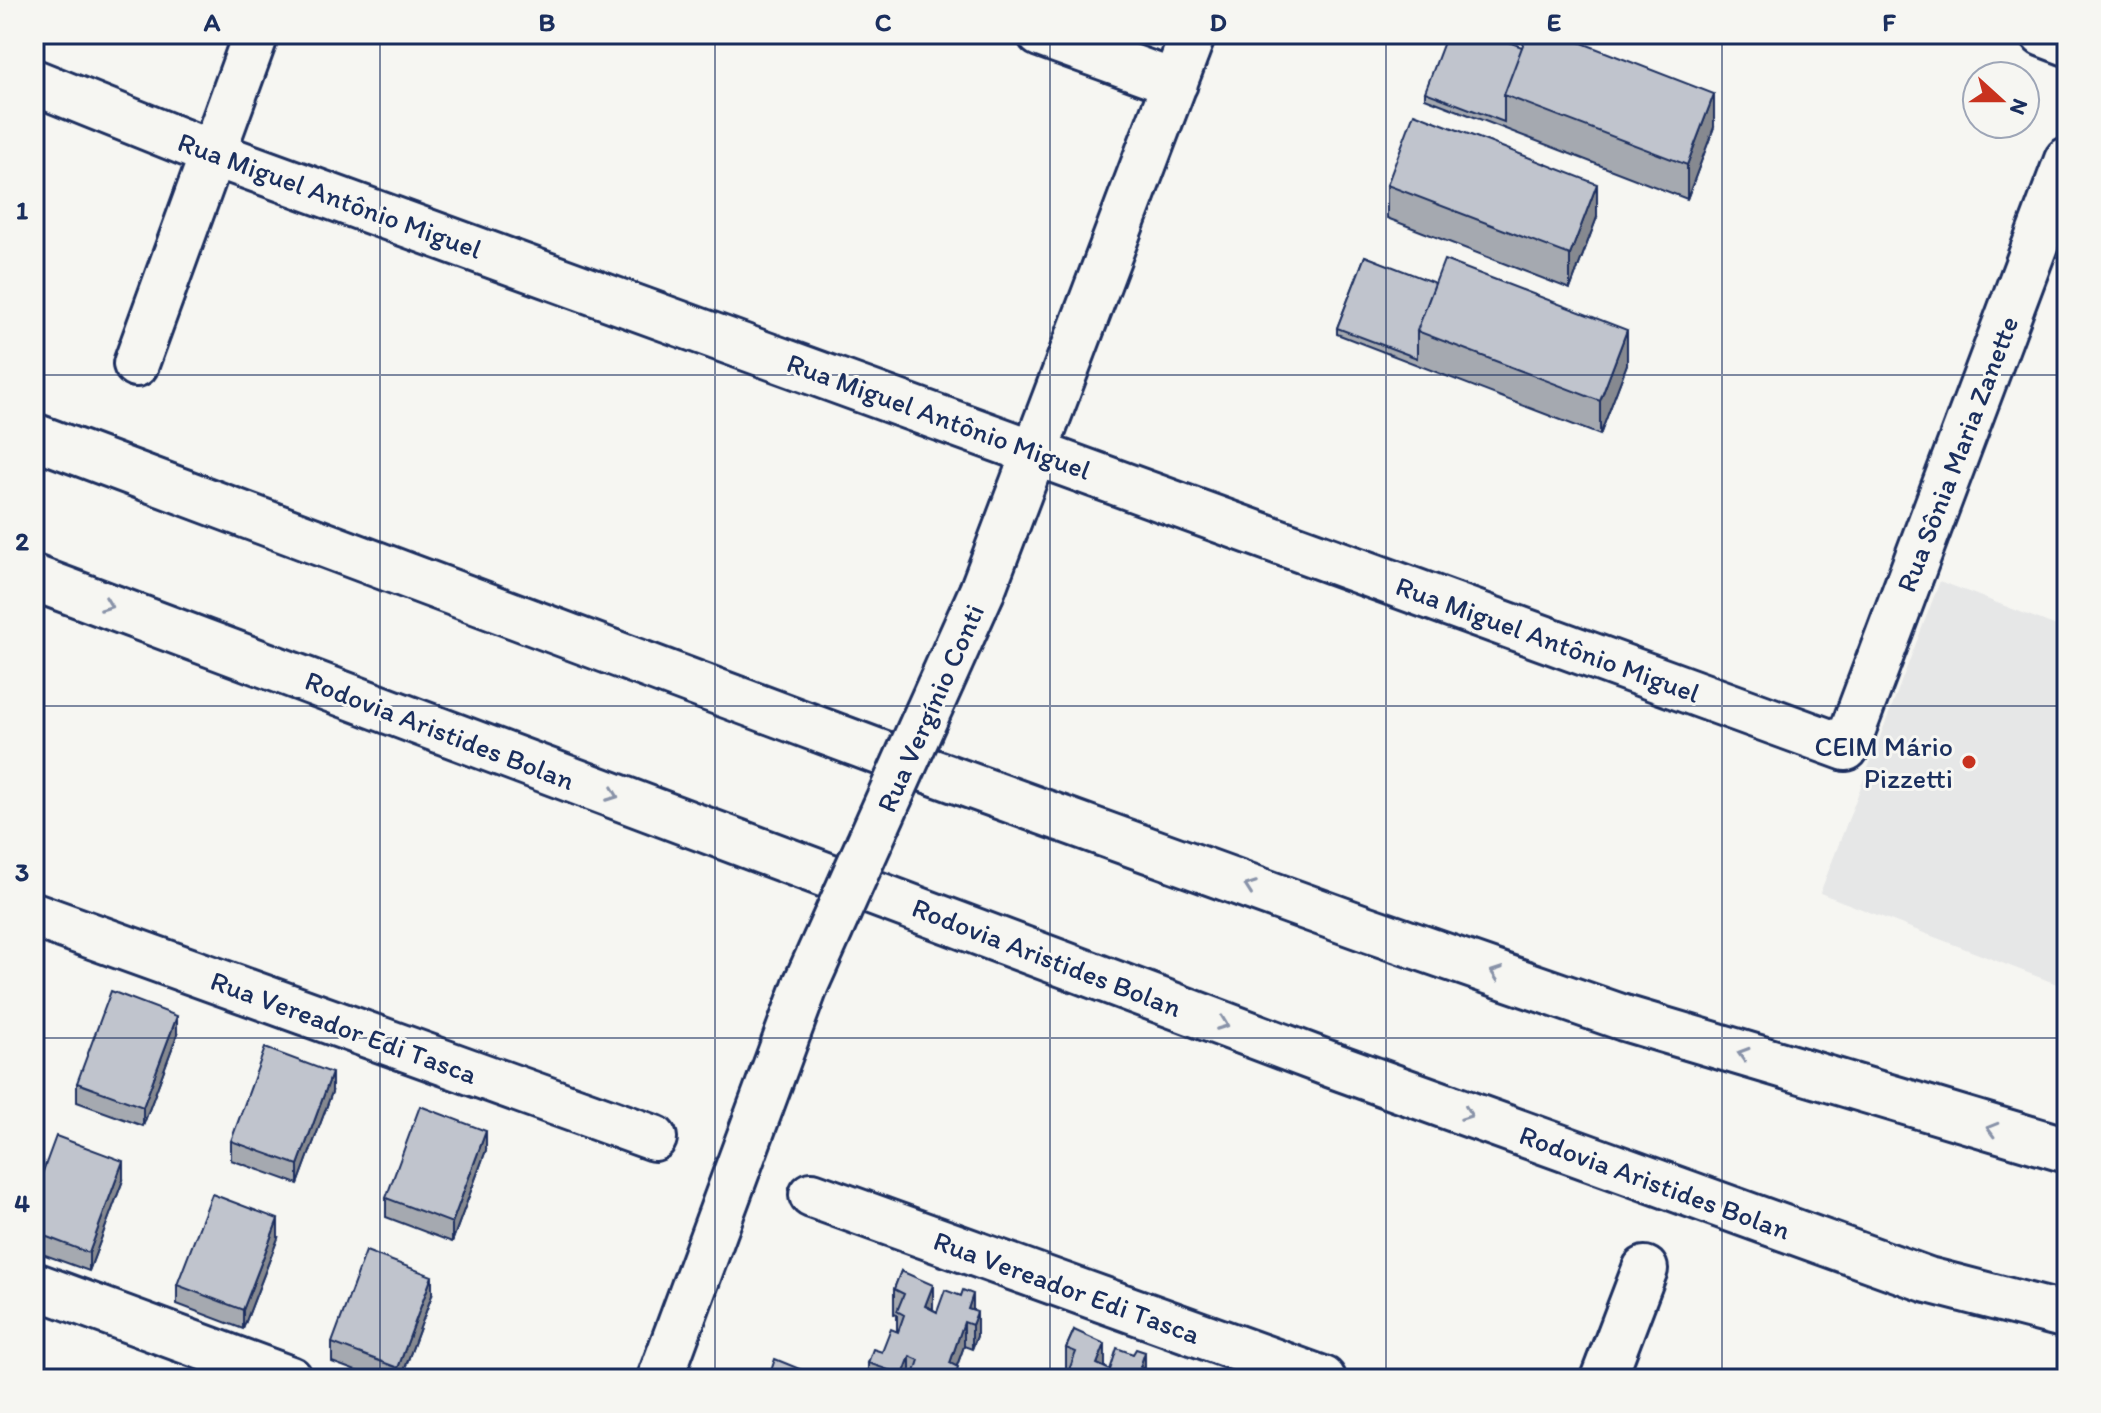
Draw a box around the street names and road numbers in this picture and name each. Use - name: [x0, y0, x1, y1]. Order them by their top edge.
- street label: Rua Miguel Antônio Miguel: [173, 124, 487, 266]
- street label: Rua Sônia Maria Zanette: [1889, 311, 2025, 597]
- street label: Rua Miguel Antônio Miguel: [782, 345, 1096, 487]
- street label: Rua Miguel Antônio Miguel: [1391, 568, 1705, 710]
- street label: Rua Vergínio Conti: [869, 599, 991, 817]
- street label: Rodovia Aristides Bolan: [300, 663, 580, 797]
- street label: Rodovia Aristides Bolan: [907, 890, 1187, 1024]
- street label: Rua Vereador Edi Tasca: [206, 963, 482, 1091]
- street label: Rodovia Aristides Bolan: [1515, 1117, 1795, 1247]
- street label: Rua Vereador Edi Tasca: [929, 1223, 1205, 1351]

